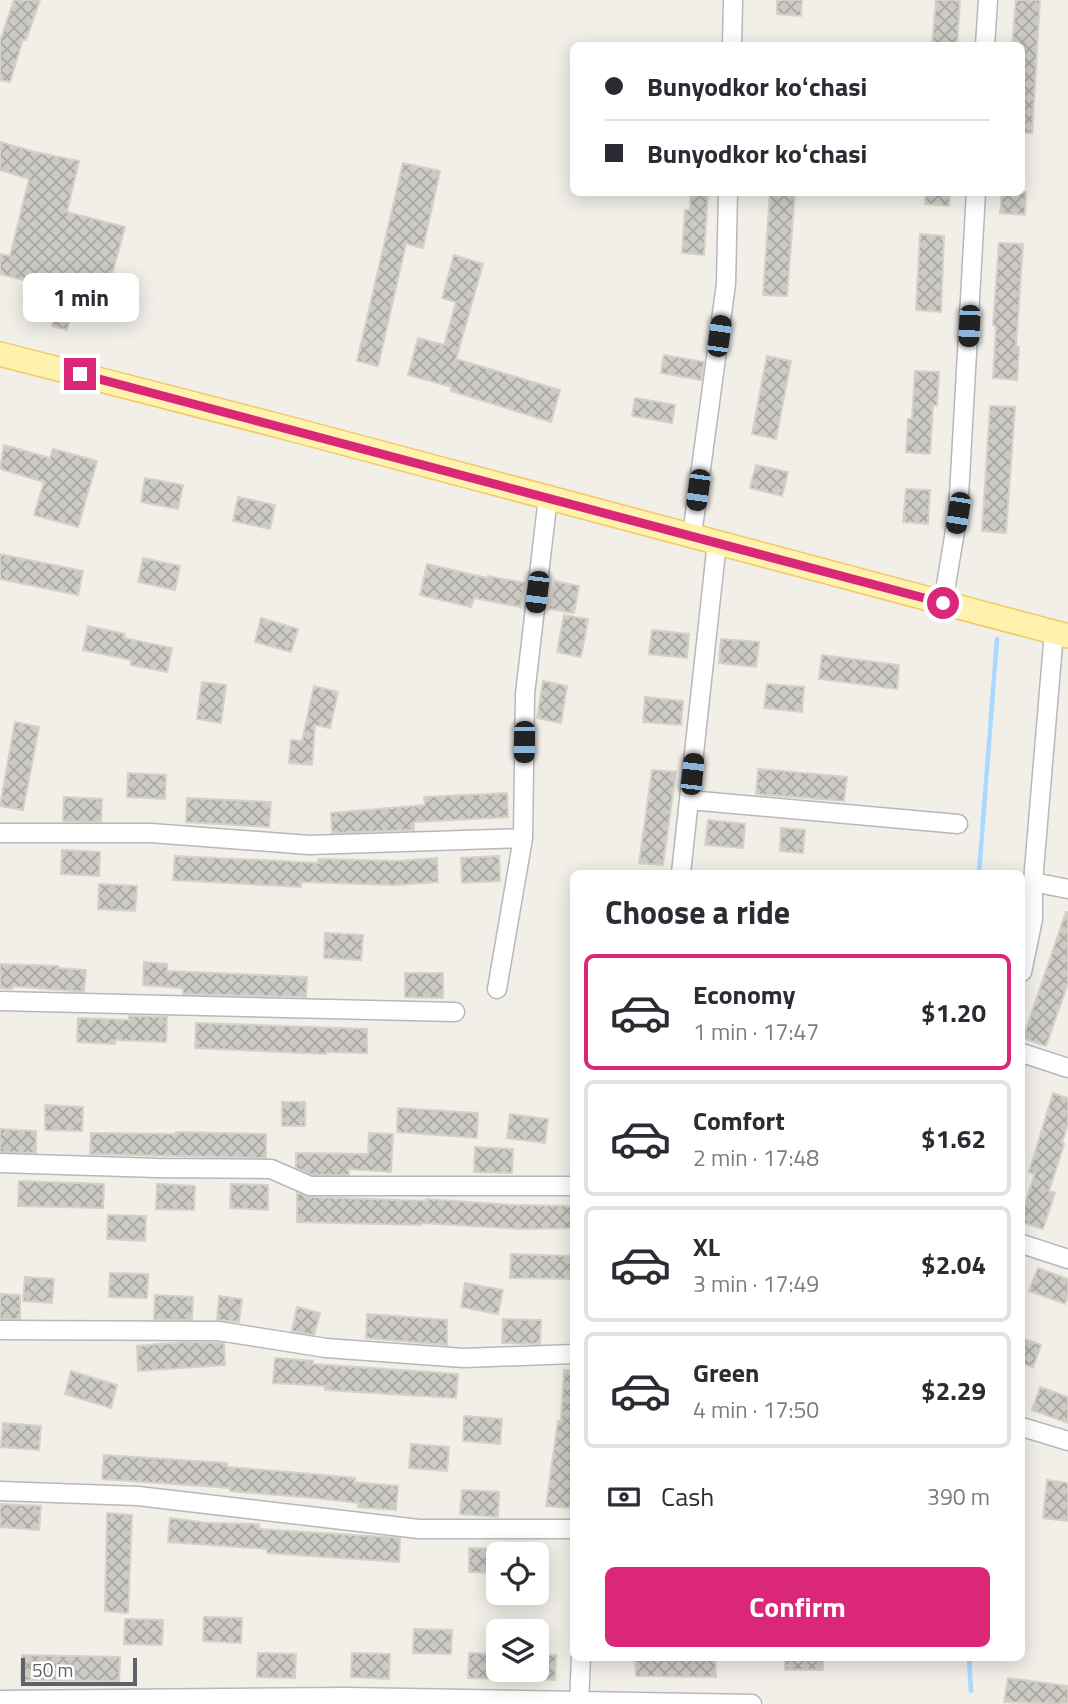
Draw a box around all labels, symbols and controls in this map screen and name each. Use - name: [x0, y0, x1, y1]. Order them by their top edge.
- text: Bunyodkor koʻchasi: [647, 67, 867, 106]
- text: Bunyodkor koʻchasi: [647, 134, 867, 173]
- callout: 1 min: [22, 272, 138, 322]
- text: 1 min: [53, 280, 109, 315]
- car: [958, 304, 981, 348]
- car: [706, 314, 733, 358]
- route end: [64, 358, 96, 390]
- car: [685, 468, 712, 512]
- car: [945, 491, 972, 535]
- car: [525, 570, 550, 614]
- route start: [927, 587, 959, 619]
- car: [514, 721, 535, 763]
- car: [680, 752, 705, 796]
- text: Choose a ride: [605, 888, 790, 936]
- text: Economy: [693, 975, 795, 1014]
- icon: car: [609, 981, 672, 1044]
- text: $1.20: [921, 993, 986, 1032]
- text: 1 min · 17:47: [693, 1014, 819, 1049]
- text: Comfort: [693, 1101, 785, 1140]
- icon: car: [609, 1107, 672, 1170]
- text: $1.62: [921, 1119, 986, 1158]
- text: 2 min · 17:48: [693, 1140, 819, 1175]
- text: XL: [693, 1227, 720, 1266]
- icon: car: [609, 1233, 672, 1296]
- text: $2.04: [921, 1245, 986, 1284]
- text: 3 min · 17:49: [693, 1266, 819, 1301]
- text: Green: [693, 1353, 759, 1392]
- icon: car: [609, 1359, 672, 1422]
- text: $2.29: [921, 1371, 986, 1410]
- text: 4 min · 17:50: [693, 1392, 819, 1427]
- text: Cash: [661, 1477, 714, 1516]
- icon: cash: [605, 1478, 643, 1516]
- text: 390 m: [927, 1479, 990, 1514]
- map controls: [486, 1542, 549, 1682]
- button: locate: [486, 1542, 549, 1605]
- button: Confirm: [605, 1567, 990, 1647]
- button: layers: [486, 1619, 549, 1682]
- scale bar: [21, 1655, 136, 1687]
- text: 50 m: [32, 1655, 73, 1684]

